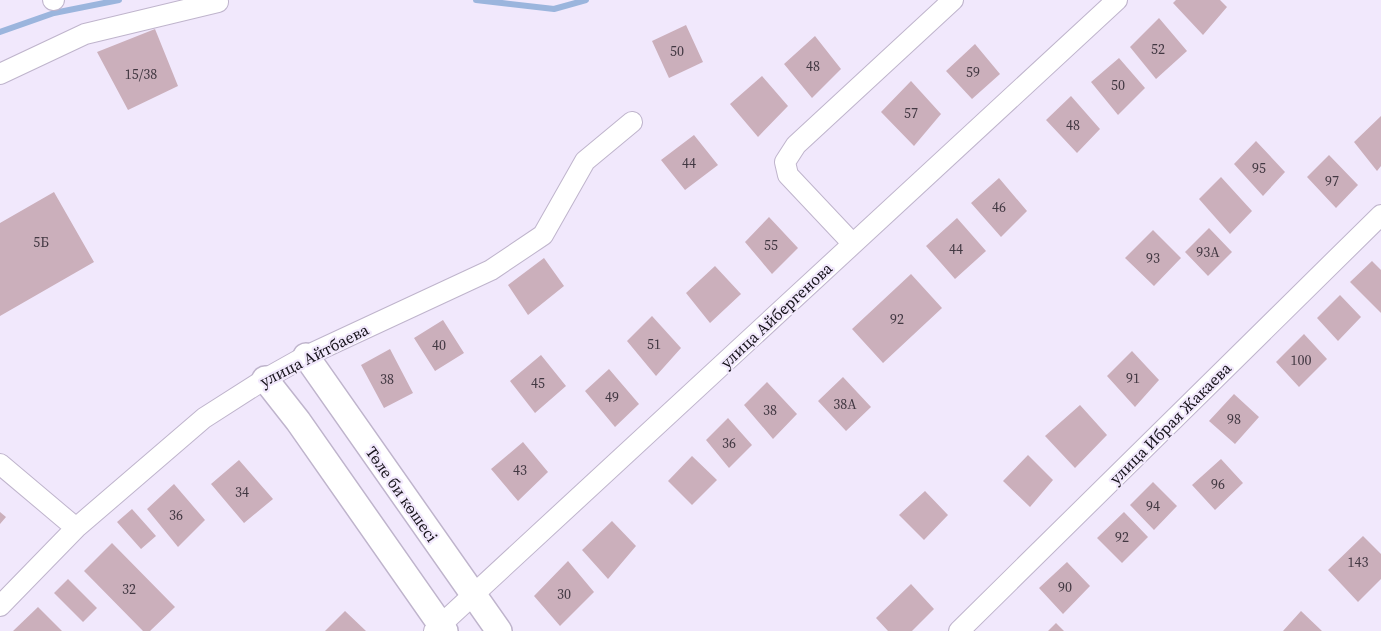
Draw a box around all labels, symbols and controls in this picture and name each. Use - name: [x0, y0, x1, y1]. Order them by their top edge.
- house number: 52: [1151, 39, 1165, 59]
- house number: 50: [670, 41, 684, 61]
- house number: 48: [806, 56, 820, 76]
- house number: 59: [966, 62, 980, 82]
- house number: 15/38: [125, 64, 157, 84]
- house number: 50: [1111, 75, 1125, 95]
- house number: 57: [904, 103, 918, 123]
- house number: 48: [1066, 115, 1080, 135]
- house number: 44: [682, 153, 696, 173]
- house number: 95: [1252, 158, 1266, 178]
- house number: 97: [1325, 171, 1339, 191]
- house number: 46: [992, 197, 1006, 217]
- house number: 5Б: [33, 232, 49, 252]
- house number: 55: [764, 235, 778, 255]
- house number: 44: [949, 239, 963, 259]
- house number: 93А: [1196, 242, 1220, 262]
- house number: 93: [1146, 248, 1160, 268]
- street label: улица Айбергенова: [715, 257, 838, 373]
- house number: 92: [890, 309, 904, 329]
- street label: улица Айтбаева: [256, 318, 373, 392]
- house number: 51: [647, 334, 661, 354]
- house number: 40: [432, 335, 446, 355]
- house number: 100: [1291, 350, 1312, 370]
- street label: улица Ибрая Жакаева: [1104, 357, 1236, 489]
- house number: 91: [1126, 368, 1140, 388]
- house number: 38: [380, 369, 394, 389]
- house number: 45: [531, 373, 545, 393]
- house number: 49: [605, 387, 619, 407]
- house number: 38А: [833, 394, 857, 414]
- house number: 38: [763, 400, 777, 420]
- house number: 98: [1227, 409, 1241, 429]
- house number: 36: [722, 433, 736, 453]
- street label: Төле би көшесі: [361, 442, 443, 546]
- house number: 43: [513, 460, 527, 480]
- house number: 96: [1211, 474, 1225, 494]
- house number: 34: [235, 482, 249, 502]
- house number: 94: [1146, 496, 1160, 516]
- house number: 36: [169, 505, 183, 525]
- house number: 92: [1115, 527, 1129, 547]
- house number: 143: [1348, 552, 1369, 572]
- house number: 90: [1058, 577, 1072, 597]
- house number: 32: [122, 579, 136, 599]
- house number: 30: [557, 584, 571, 604]

